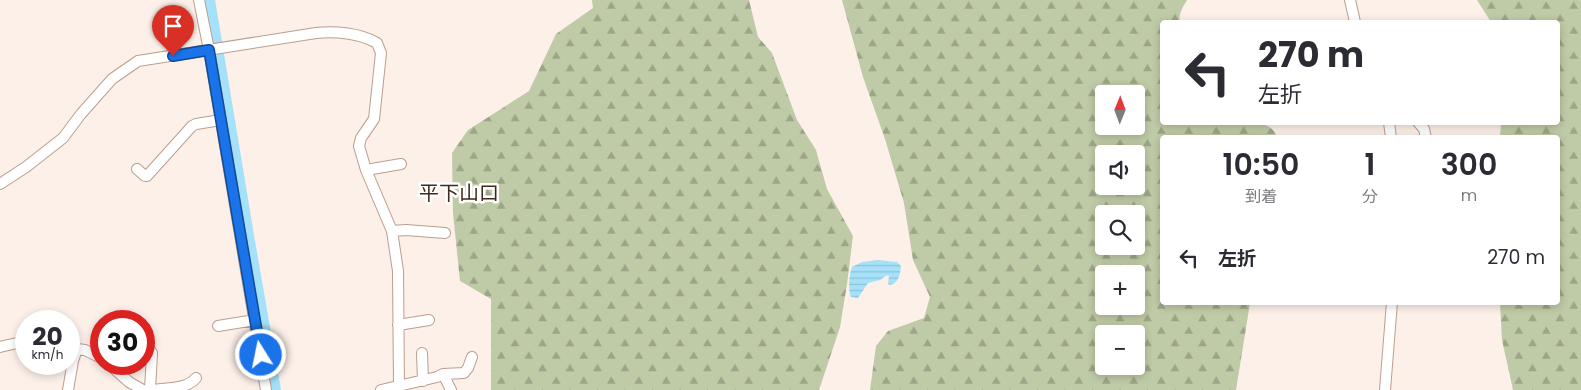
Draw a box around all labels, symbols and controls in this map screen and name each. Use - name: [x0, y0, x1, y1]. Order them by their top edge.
- pin: [152, 5, 194, 56]
- icon: arrive: [159, 12, 187, 40]
- text: 270 m: [1258, 30, 1364, 79]
- icon: left: [1175, 40, 1240, 105]
- text: 左折: [1258, 79, 1302, 110]
- north arrow: [1095, 85, 1145, 135]
- map controls: [1095, 85, 1145, 375]
- text: 10:50: [1223, 143, 1299, 186]
- text: 1: [1365, 143, 1375, 186]
- text: 300: [1441, 143, 1497, 186]
- button: sound: [1095, 145, 1145, 195]
- district label: 平下山口: [419, 179, 499, 207]
- text: m: [1461, 184, 1477, 207]
- text: 到着: [1245, 185, 1277, 208]
- text: 分: [1362, 185, 1378, 208]
- button: search: [1095, 205, 1145, 255]
- icon: left: [1175, 244, 1203, 272]
- text: 270 m: [1487, 244, 1545, 271]
- text: 左折: [1218, 245, 1256, 272]
- button: +: [1095, 265, 1145, 315]
- speed limit sign: 30: [90, 310, 155, 375]
- text: 20: [32, 319, 63, 354]
- button: −: [1095, 325, 1145, 375]
- position arrow: [234, 328, 286, 380]
- text: km/h: [32, 346, 63, 363]

